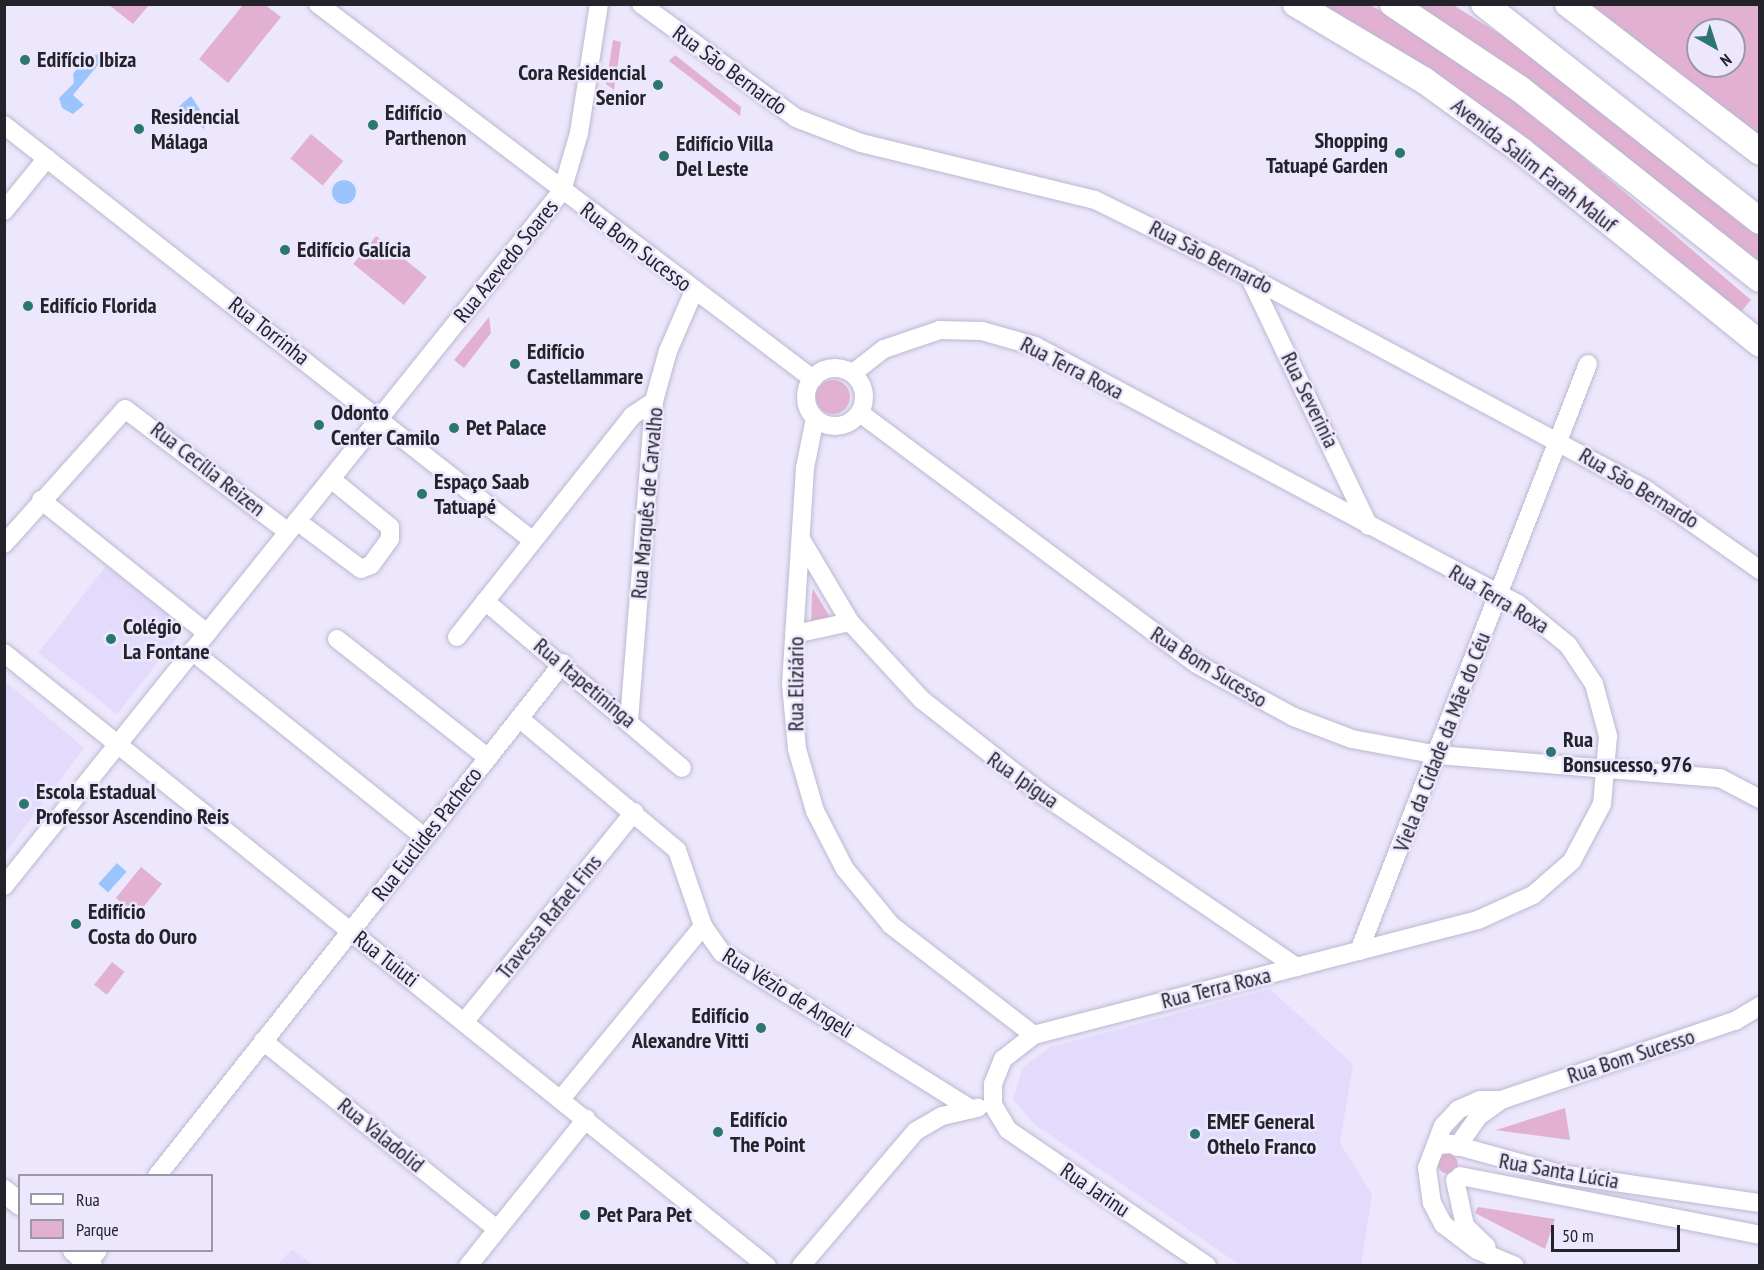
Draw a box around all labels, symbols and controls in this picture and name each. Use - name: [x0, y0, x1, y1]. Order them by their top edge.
- north arrow: [1686, 18, 1746, 78]
- street label: Rua São Bernardo: [668, 20, 792, 120]
- place label: Edifício Ibiza: [37, 47, 136, 73]
- text: N: [1716, 50, 1736, 71]
- marker: Edifício Ibiza: [18, 53, 32, 67]
- place label: Cora Residencial Senior: [518, 59, 646, 110]
- marker: Cora Residencial Senior: [651, 78, 665, 92]
- street label: Avenida Salim Farah Maluf: [1446, 92, 1622, 238]
- place label: Edifício Parthenon: [385, 99, 466, 150]
- place label: Residencial Málaga: [151, 103, 239, 154]
- marker: Edifício Parthenon: [366, 118, 380, 132]
- marker: Residencial Málaga: [132, 122, 146, 136]
- place label: Shopping Tatuapé Garden: [1266, 127, 1388, 178]
- place label: Edifício Villa Del Leste: [676, 130, 774, 182]
- marker: Shopping Tatuapé Garden: [1393, 146, 1407, 160]
- marker: Edifício Villa Del Leste: [657, 149, 671, 163]
- street label: Rua Azevedo Soares: [448, 194, 564, 328]
- street label: Rua Bom Sucesso: [575, 197, 697, 297]
- street label: Rua São Bernardo: [1145, 215, 1277, 299]
- place label: Edifício Galícia: [297, 237, 411, 263]
- marker: Edifício Galícia: [278, 243, 292, 257]
- street label: Rua Torrinha: [223, 291, 315, 371]
- place label: Edifício Florida: [40, 293, 157, 319]
- marker: Edifício Florida: [21, 299, 35, 313]
- street label: Rua Terra Roxa: [1016, 331, 1128, 405]
- place label: Edifício Castellammare: [527, 338, 643, 390]
- street label: Rua Severinia: [1275, 348, 1345, 452]
- marker: Edifício Castellammare: [508, 357, 522, 371]
- place label: Odonto Center Camilo: [331, 399, 440, 451]
- street label: Rua Marquês de Carvalho: [625, 406, 669, 600]
- place label: Pet Palace: [466, 415, 546, 441]
- street label: Rua Cecília Reizen: [146, 416, 270, 522]
- marker: Odonto Center Camilo: [312, 418, 326, 432]
- marker: Pet Palace: [447, 421, 461, 435]
- street label: Rua São Bernardo: [1574, 442, 1704, 534]
- place label: Espaço Saab Tatuapé: [434, 468, 529, 520]
- marker: Espaço Saab Tatuapé: [415, 487, 429, 501]
- street label: Rua Terra Roxa: [1444, 559, 1554, 639]
- place label: Colégio La Fontane: [123, 613, 210, 664]
- street label: Rua Bom Sucesso: [1146, 621, 1272, 713]
- street label: Viela da Cidade da Mãe do Céu: [1388, 628, 1496, 856]
- marker: Colégio La Fontane: [104, 632, 118, 646]
- street label: Rua Itapetininga: [528, 633, 642, 733]
- street label: Rua Eliziário: [783, 637, 809, 731]
- place label: Rua Bonsucesso, 976: [1563, 726, 1694, 778]
- marker: Rua Bonsucesso, 976: [1544, 745, 1558, 759]
- street label: Rua Ipigua: [982, 746, 1064, 814]
- street label: Rua Euclides Pacheco: [367, 762, 487, 906]
- place label: Escola Estadual Professor Ascendino Reis: [36, 778, 230, 830]
- marker: Escola Estadual Professor Ascendino Reis: [17, 797, 31, 811]
- street label: Travessa Rafael Fins: [491, 849, 607, 985]
- place label: Edifício Costa do Ouro: [88, 898, 197, 950]
- marker: Edifício Costa do Ouro: [69, 917, 83, 931]
- street label: Rua Tuiuti: [348, 925, 424, 993]
- street label: Rua Vézio de Angeli: [717, 942, 859, 1044]
- street label: Rua Terra Roxa: [1158, 962, 1274, 1014]
- place label: Edifício Alexandre Vitti: [631, 1002, 749, 1054]
- marker: Edifício Alexandre Vitti: [754, 1021, 768, 1035]
- street label: Rua Bom Sucesso: [1564, 1023, 1698, 1089]
- street label: Rua Valadolid: [332, 1092, 430, 1178]
- place label: Edifício The Point: [730, 1106, 805, 1158]
- place label: EMEF General Othelo Franco: [1207, 1108, 1316, 1160]
- marker: Edifício The Point: [711, 1125, 725, 1139]
- marker: EMEF General Othelo Franco: [1188, 1127, 1202, 1141]
- street label: Rua Santa Lúcia: [1497, 1147, 1621, 1195]
- street label: Rua Jarinu: [1055, 1157, 1135, 1223]
- legend: [18, 1174, 213, 1252]
- text: Rua: [76, 1188, 100, 1211]
- place label: Pet Para Pet: [597, 1202, 692, 1228]
- marker: Pet Para Pet: [578, 1208, 592, 1222]
- scale bar: [1554, 1213, 1683, 1251]
- text: Parque: [76, 1218, 119, 1241]
- text: 50 m: [1562, 1224, 1594, 1247]

